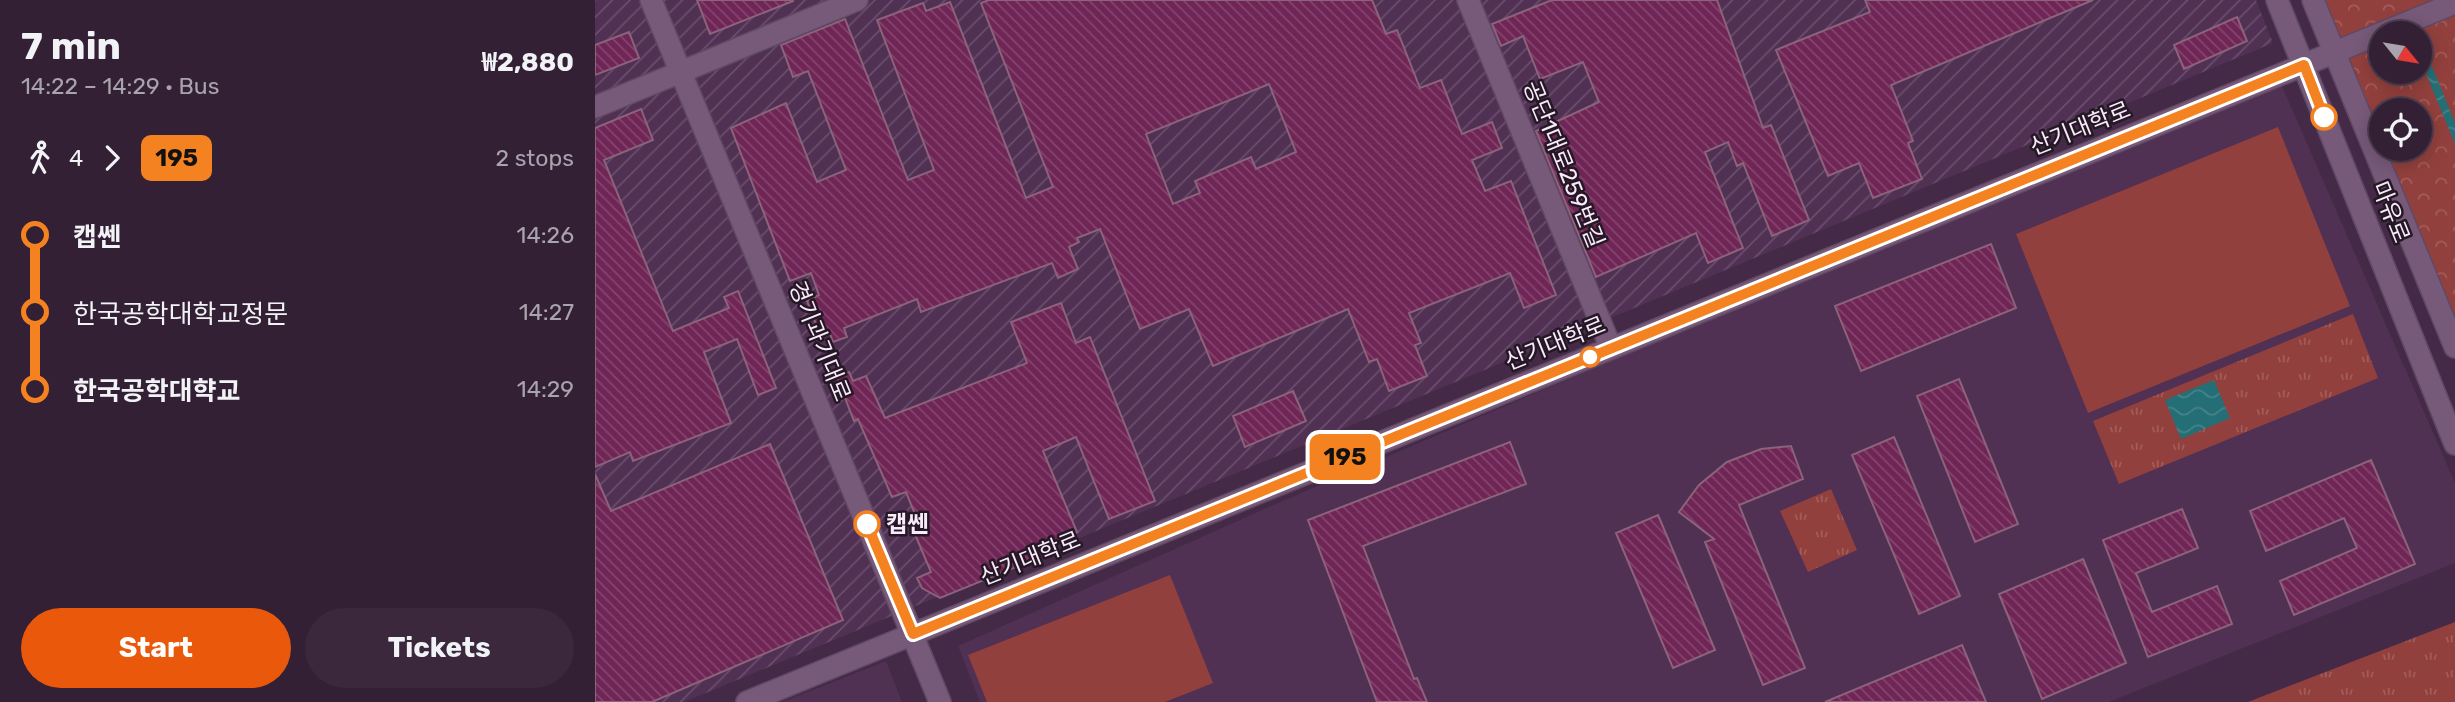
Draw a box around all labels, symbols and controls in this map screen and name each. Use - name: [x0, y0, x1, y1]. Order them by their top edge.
- north arrow: [2369, 21, 2433, 84]
- map controls: [2369, 21, 2432, 161]
- text: 7 min: [21, 23, 121, 69]
- text: ₩2,880: [482, 47, 574, 78]
- text: 14:22 – 14:29 · Bus: [21, 72, 219, 100]
- street label: 공단1대로259번길: [1518, 76, 1610, 252]
- street label: 산기대학로: [2026, 95, 2134, 161]
- button: locate: [2369, 98, 2432, 161]
- unlabelled marker: [2311, 104, 2337, 130]
- icon: walk: [21, 139, 59, 177]
- icon: forward: [93, 139, 131, 177]
- text: 4: [69, 144, 83, 172]
- text: 195: [155, 144, 198, 172]
- text: 2 stops: [496, 144, 574, 172]
- street label: 마유로: [2366, 177, 2416, 247]
- text: 14:26: [517, 221, 574, 249]
- text: 캡쎈: [73, 222, 121, 253]
- street label: 경기과기대로: [783, 277, 857, 405]
- text: 14:27: [519, 298, 574, 326]
- text: 한국공학대학교정문: [73, 299, 288, 330]
- street label: 산기대학로: [1501, 310, 1609, 376]
- unlabelled marker: [1580, 347, 1600, 367]
- text: 14:29: [517, 375, 574, 403]
- text: 한국공학대햑교: [73, 376, 240, 407]
- line badge: 195: [1305, 434, 1385, 480]
- text: 195: [1324, 443, 1366, 471]
- place label: 캡쎈: [886, 510, 928, 538]
- marker: 캡쎈: [854, 511, 880, 537]
- street label: 산기대학로: [976, 525, 1084, 591]
- button: Start: [21, 608, 291, 688]
- button: Tickets: [305, 608, 574, 688]

